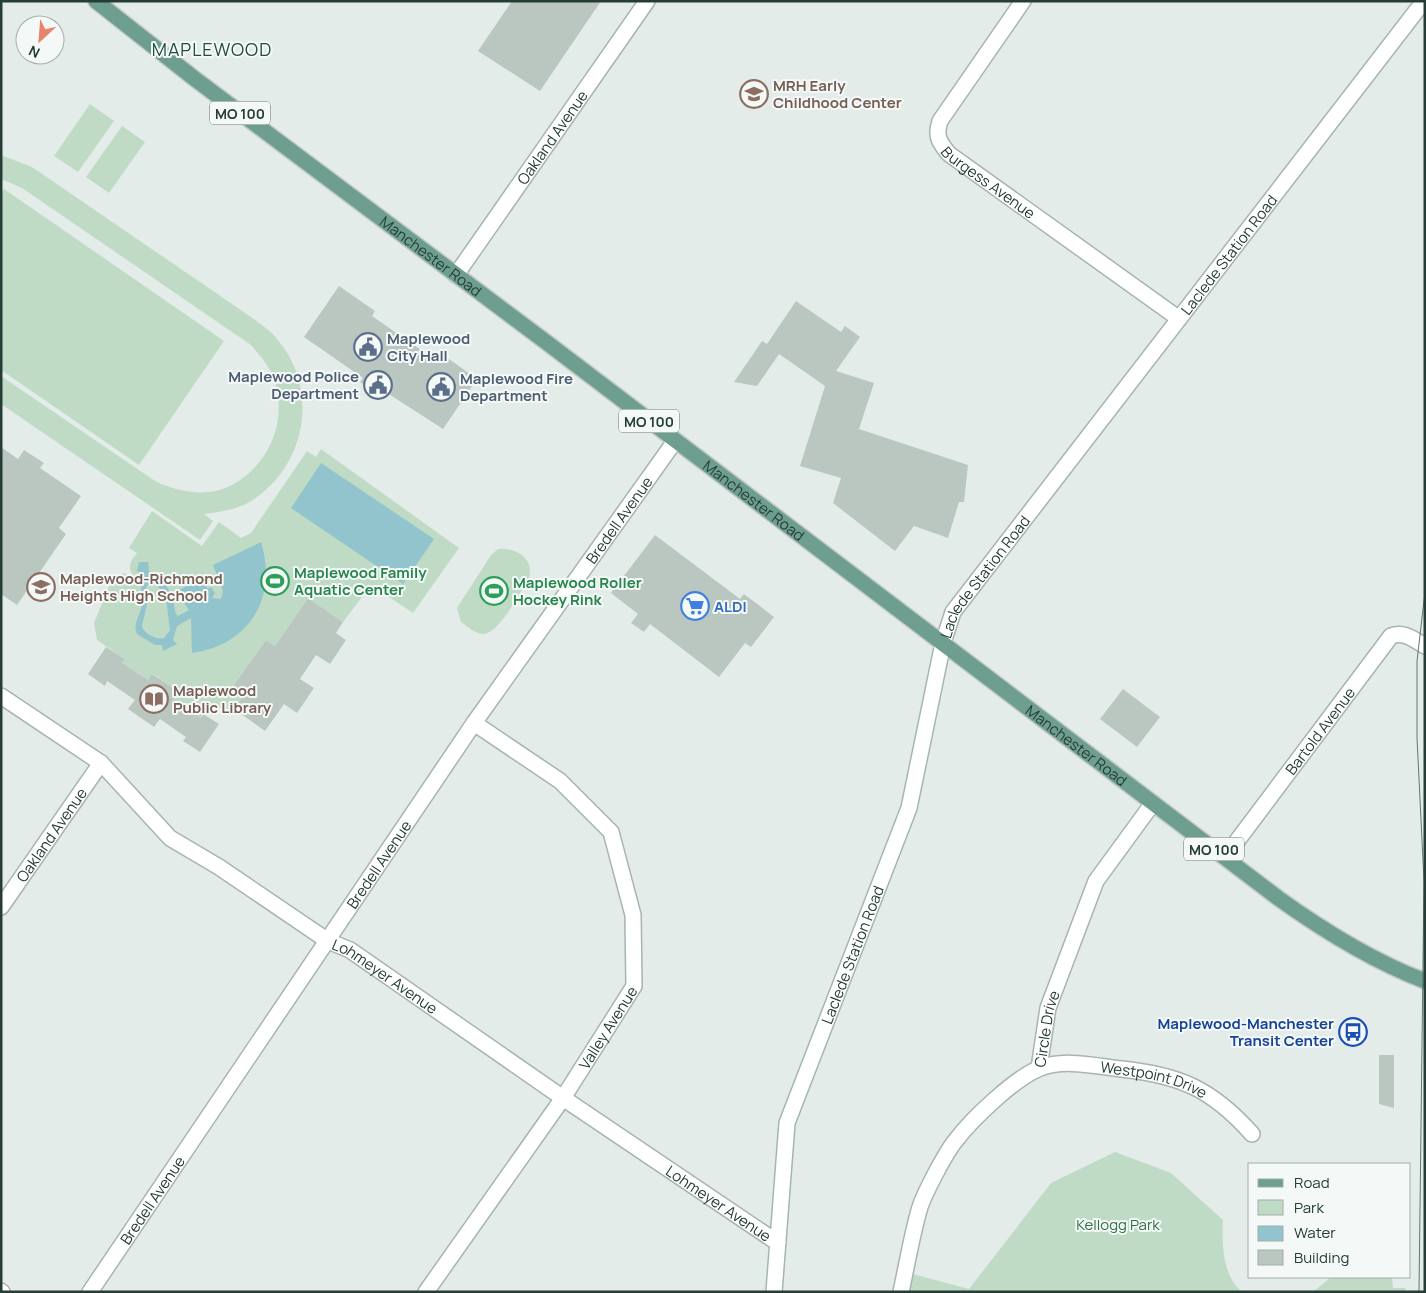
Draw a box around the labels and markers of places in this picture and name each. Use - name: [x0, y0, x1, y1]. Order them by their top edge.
- place label: MRH Early Childhood Center: [773, 75, 902, 113]
- school or university icon: MRH Early Childhood Center: [739, 79, 769, 109]
- place label: Maplewood City Hall: [387, 328, 470, 366]
- public building icon: Maplewood City Hall: [353, 332, 383, 362]
- place label: Maplewood Police Department: [228, 366, 359, 404]
- place label: Maplewood Fire Department: [460, 368, 573, 406]
- public building icon: Maplewood Police Department: [363, 370, 393, 400]
- public building icon: Maplewood Fire Department: [426, 372, 456, 402]
- place label: Maplewood Family Aquatic Center: [294, 562, 427, 600]
- sports icon: Maplewood Family Aquatic Center: [260, 566, 290, 596]
- place label: Maplewood-Richmond Heights High School: [60, 568, 223, 606]
- school or university icon: Maplewood-Richmond Heights High School: [26, 572, 56, 602]
- place label: Maplewood Roller Hockey Rink: [513, 572, 642, 610]
- sports icon: Maplewood Roller Hockey Rink: [479, 576, 509, 606]
- supermarket icon: ALDI: [680, 591, 710, 621]
- place label: ALDI: [714, 596, 747, 617]
- place label: Maplewood Public Library: [173, 680, 272, 718]
- library icon: Maplewood Public Library: [139, 684, 169, 714]
- place label: Maplewood-Manchester Transit Center: [1158, 1013, 1334, 1051]
- bus stop icon: Maplewood-Manchester Transit Center: [1338, 1017, 1368, 1047]

